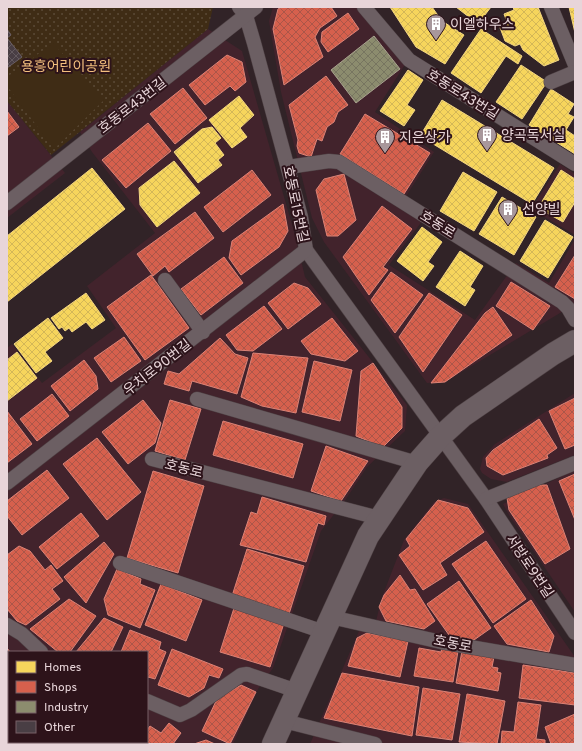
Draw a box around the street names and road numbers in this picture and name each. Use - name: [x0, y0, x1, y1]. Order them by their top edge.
- street label: 호동로43번길: [423, 66, 501, 124]
- street label: 호동로43번길: [96, 74, 170, 138]
- street label: 호동로15번길: [278, 164, 311, 244]
- street label: 호동로: [416, 208, 458, 243]
- street label: 우치로90번길: [121, 336, 195, 400]
- street label: 호동로: [163, 457, 205, 482]
- street label: 서방로9번길: [501, 532, 556, 602]
- street label: 호동로: [432, 632, 473, 657]

